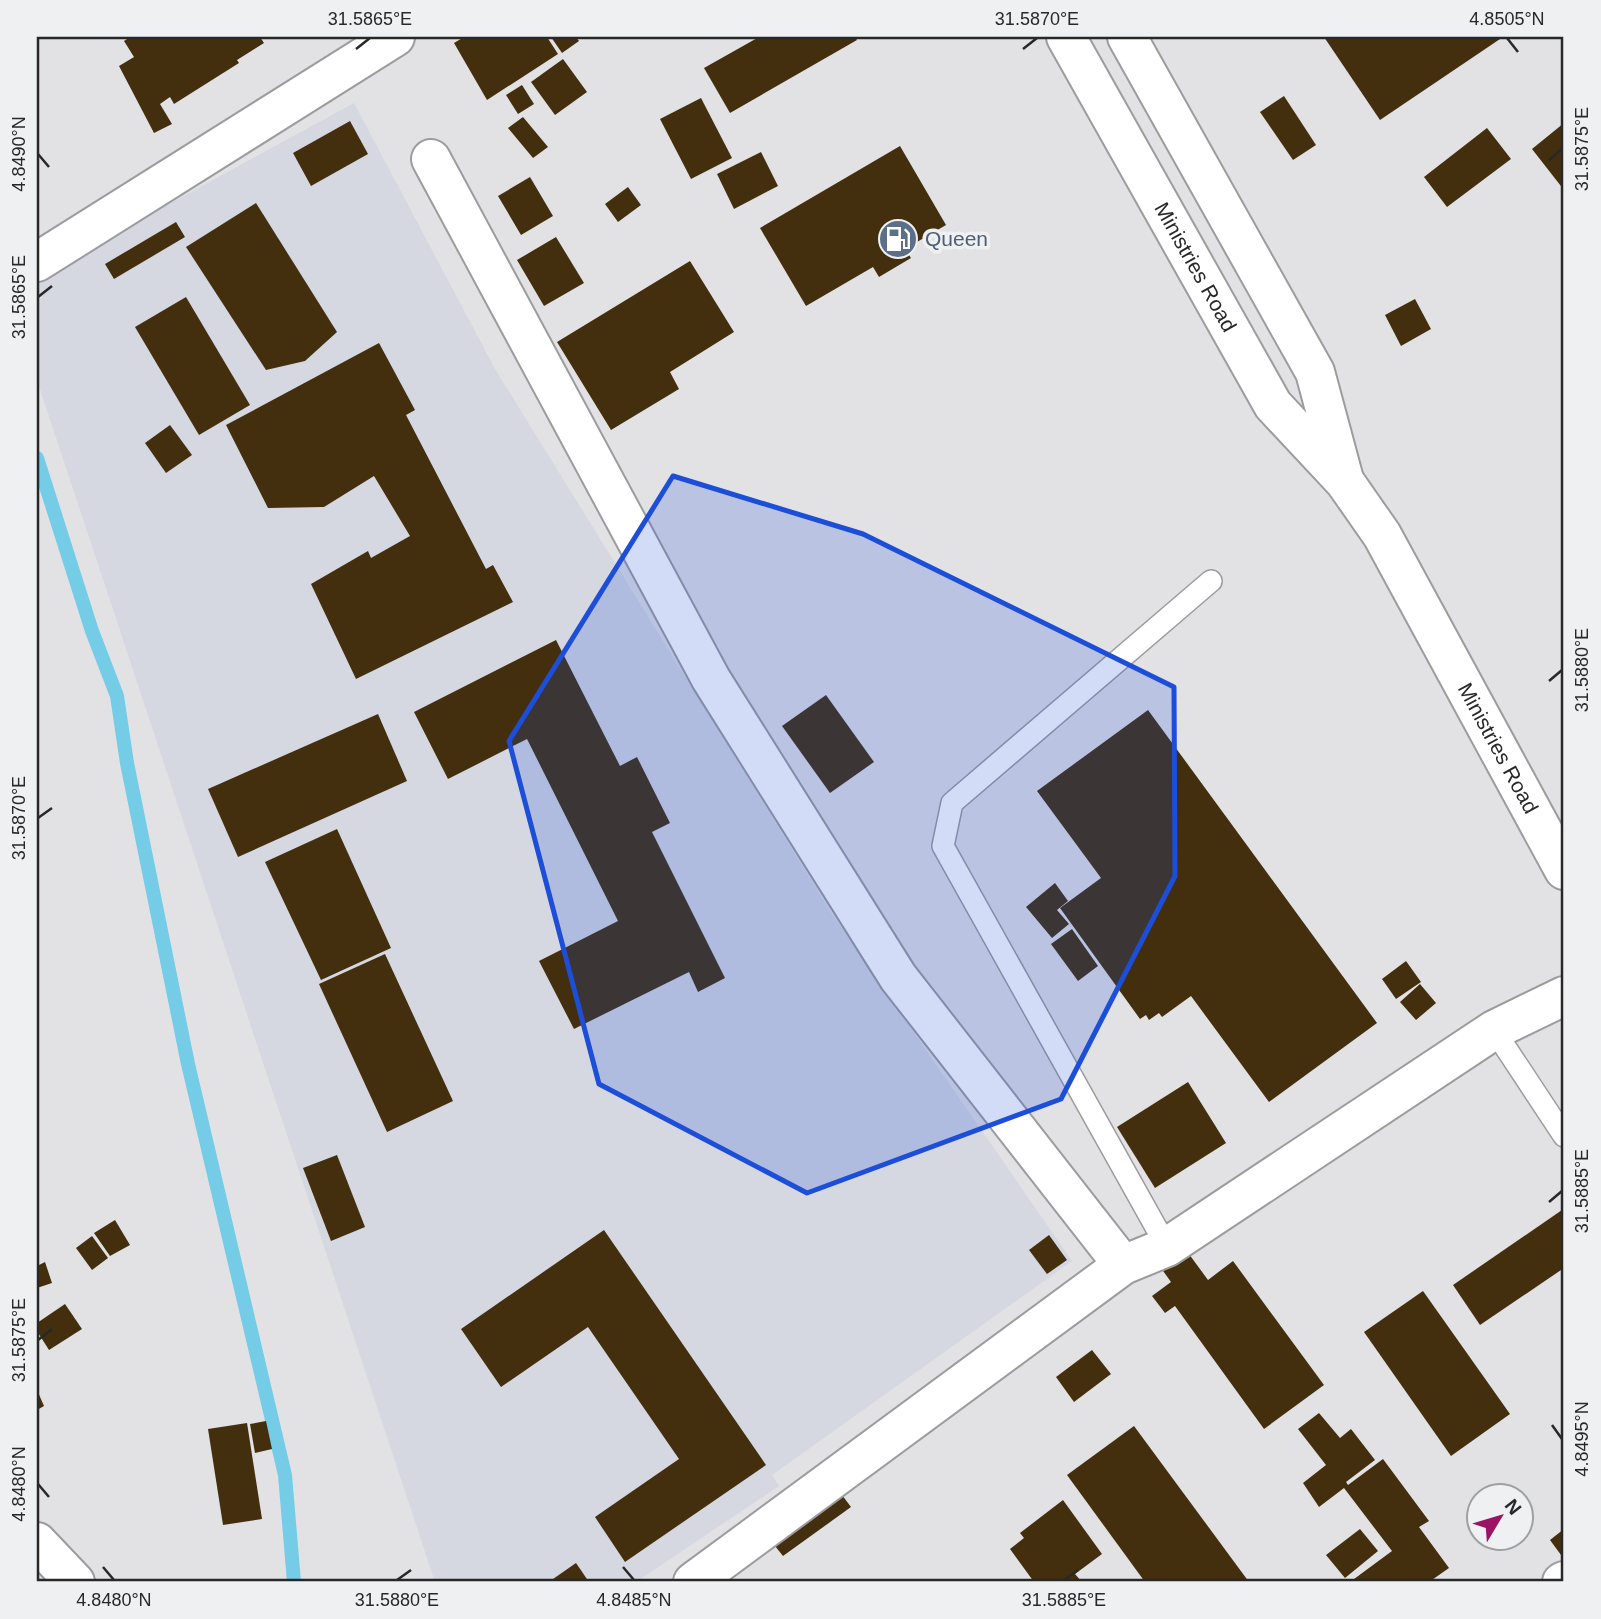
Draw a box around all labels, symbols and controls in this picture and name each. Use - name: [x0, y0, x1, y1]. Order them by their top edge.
- text: 31.5865°E: [328, 9, 412, 29]
- text: 31.5870°E: [995, 9, 1079, 29]
- text: 4.8505°N: [1469, 9, 1545, 29]
- text: 31.5875°E: [1572, 107, 1592, 191]
- text: 4.8490°N: [9, 116, 29, 192]
- street label: Ministries Road: [1150, 198, 1241, 336]
- fuel station icon: Queen: [877, 218, 919, 260]
- place label: Queen: [925, 227, 988, 250]
- text: 31.5865°E: [9, 255, 29, 339]
- text: 31.5880°E: [1572, 628, 1592, 712]
- street label: Ministries Road: [1454, 679, 1543, 817]
- text: 31.5870°E: [9, 776, 29, 860]
- text: 31.5885°E: [1572, 1149, 1592, 1233]
- text: 31.5875°E: [9, 1298, 29, 1382]
- text: 4.8495°N: [1572, 1401, 1592, 1477]
- text: 4.8480°N: [9, 1446, 29, 1522]
- north arrow: [1464, 1482, 1534, 1552]
- text: N: [1501, 1495, 1526, 1519]
- text: 4.8480°N: [76, 1590, 152, 1610]
- text: 31.5880°E: [355, 1590, 439, 1610]
- text: 4.8485°N: [596, 1590, 672, 1610]
- text: 31.5885°E: [1022, 1590, 1106, 1610]

